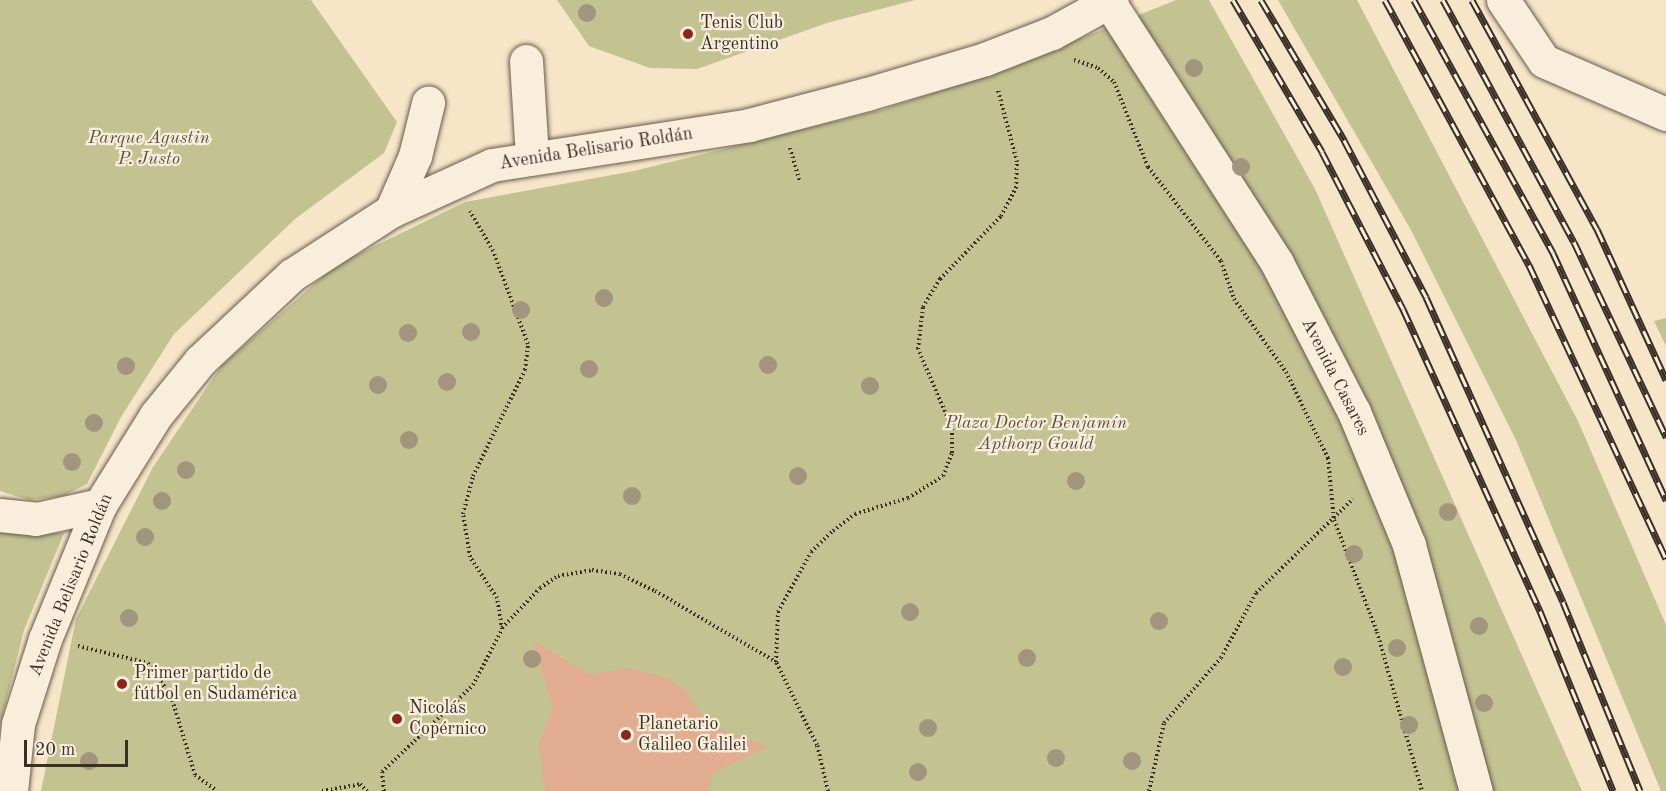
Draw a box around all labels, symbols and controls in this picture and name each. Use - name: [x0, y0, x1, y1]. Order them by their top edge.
- place label: Tenis Club Argentino: [700, 13, 783, 56]
- marker: Tenis Club Argentino: [681, 27, 695, 41]
- street label: Avenida Belisario Roldán: [498, 123, 694, 175]
- park label: Parque Agustin P. Justo: [88, 128, 210, 170]
- street label: Avenida Casares: [1296, 315, 1374, 439]
- park label: Plaza Doctor Benjamín Apthorp Gould: [945, 413, 1127, 456]
- street label: Avenida Belisario Roldán: [24, 490, 118, 680]
- place label: Primer partido de fútbol en Sudamérica: [134, 663, 298, 706]
- marker: Primer partido de fútbol en Sudamérica: [115, 677, 129, 691]
- place label: Nicolás Copérnico: [409, 698, 486, 740]
- marker: Nicolás Copérnico: [390, 712, 404, 726]
- place label: Planetario Galileo Galilei: [638, 714, 746, 756]
- scale bar: [27, 728, 130, 766]
- marker: Planetario Galileo Galilei: [619, 728, 633, 742]
- text: 20 m: [35, 741, 75, 759]

